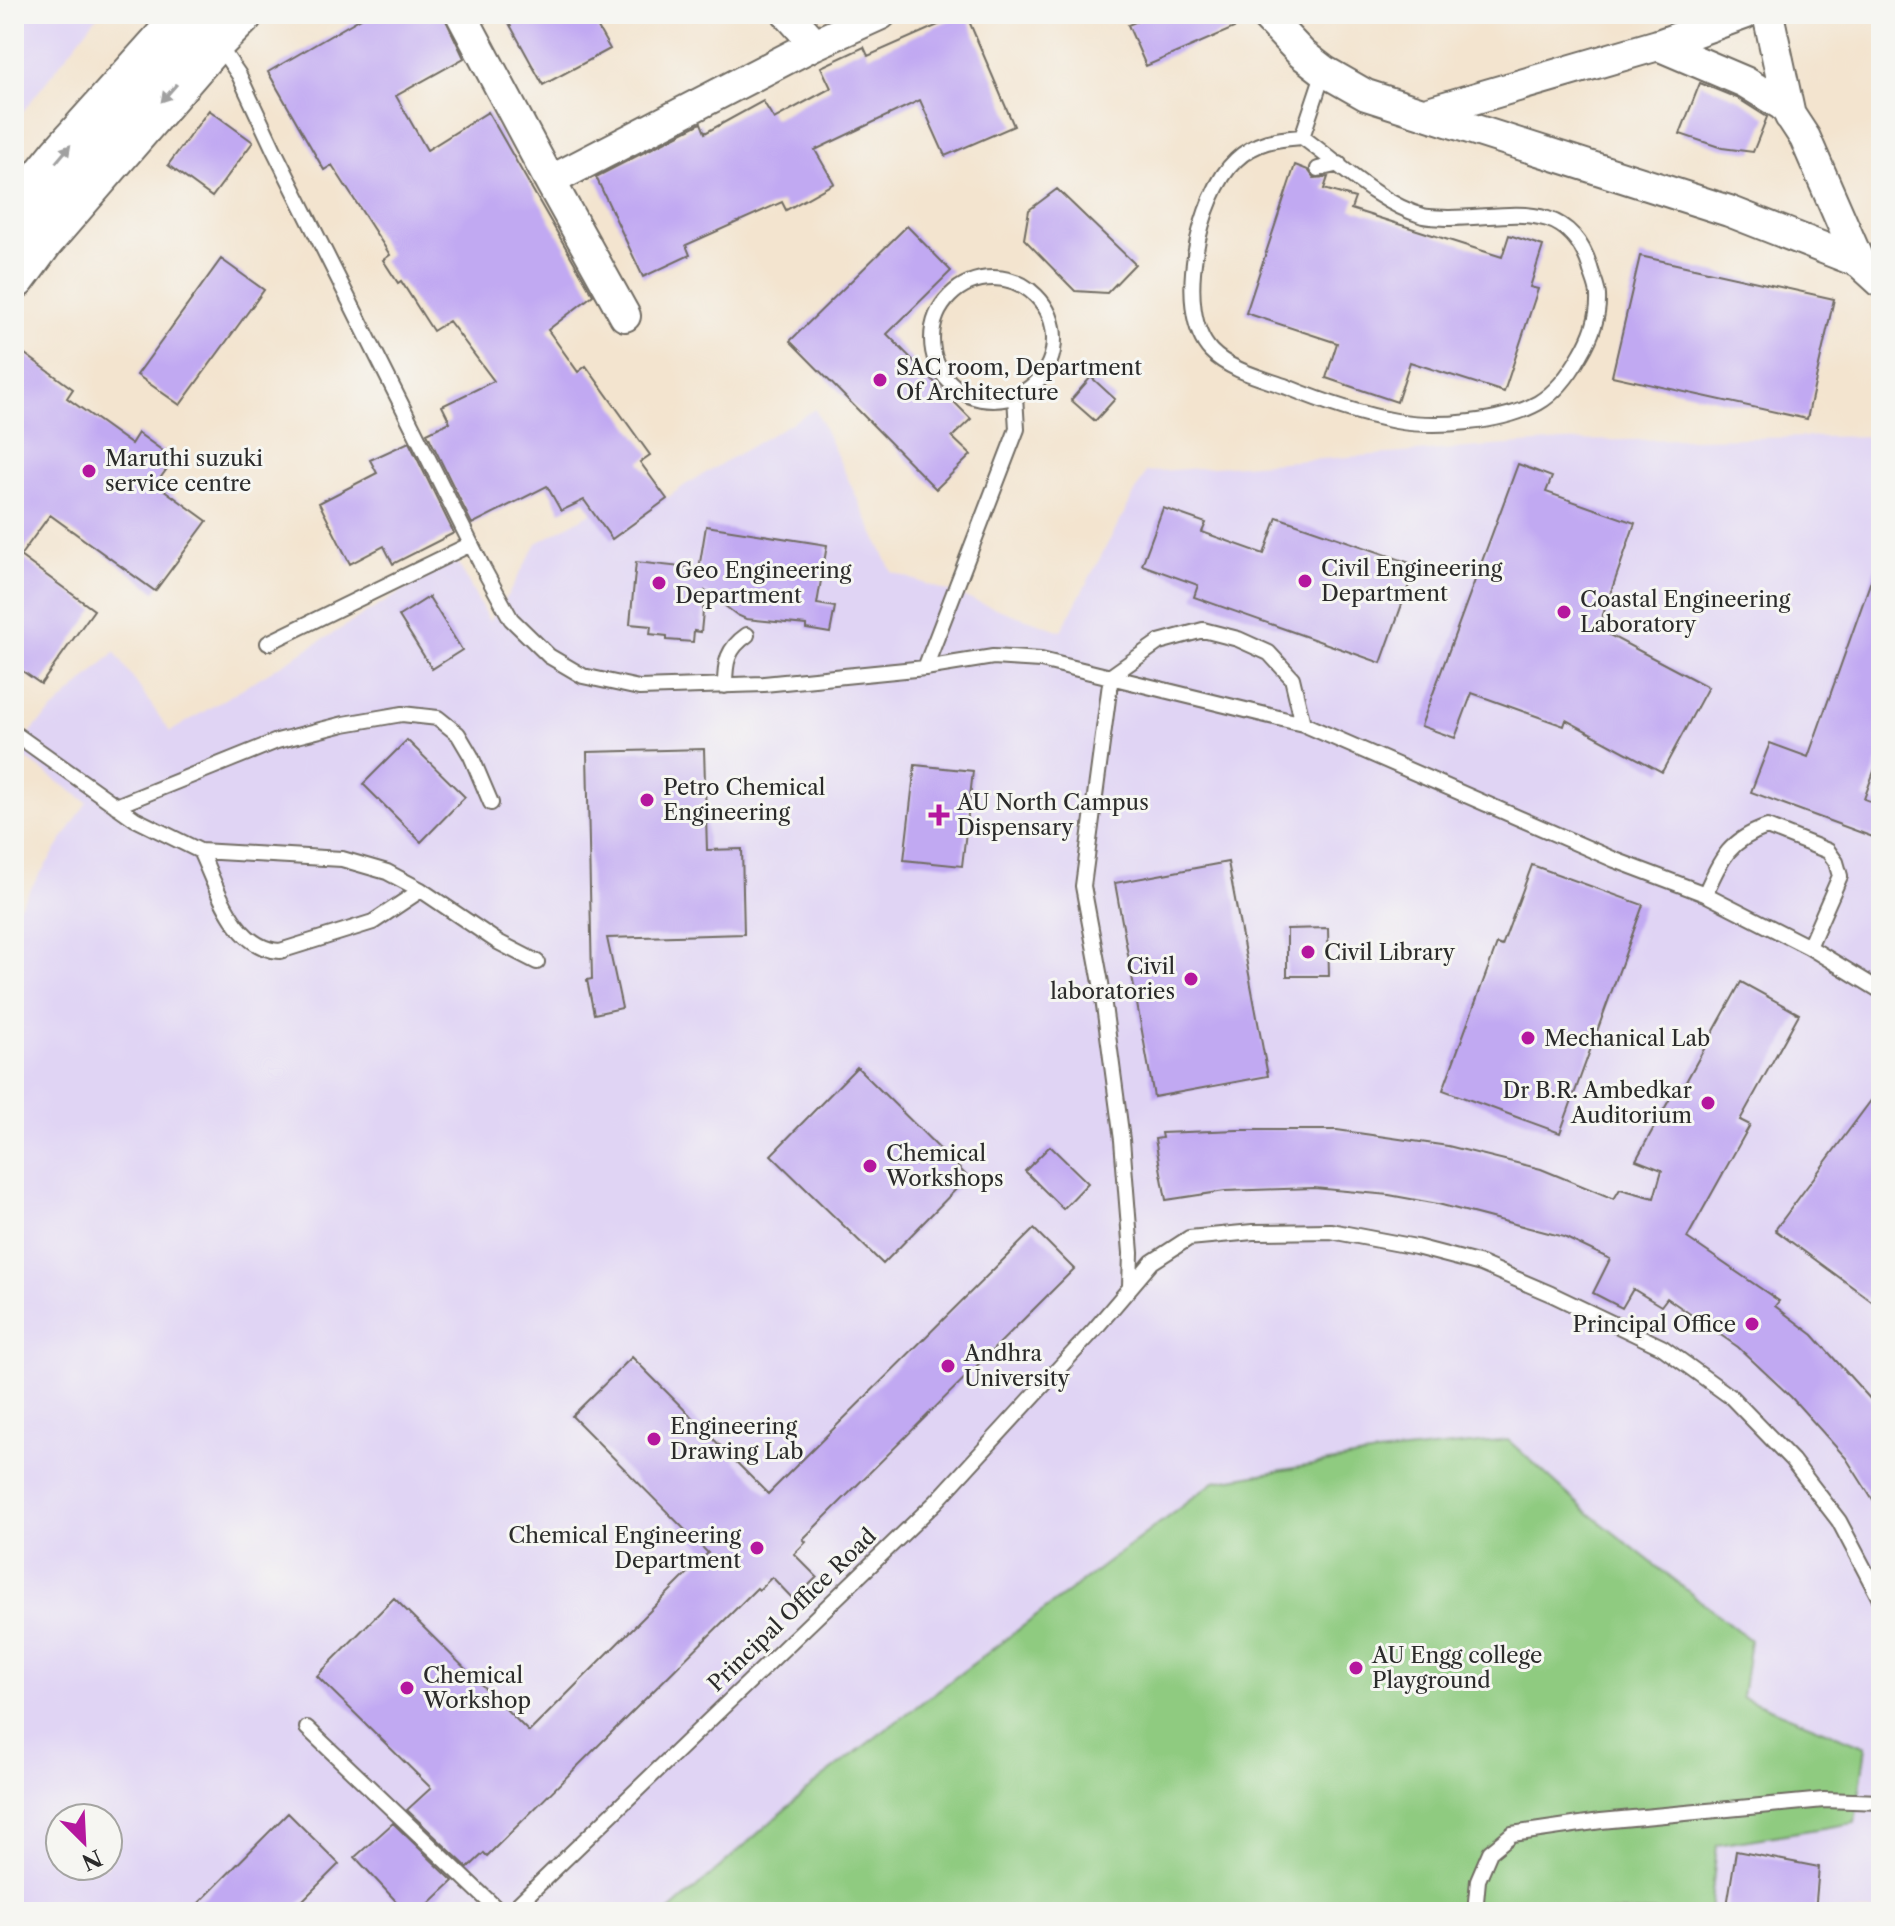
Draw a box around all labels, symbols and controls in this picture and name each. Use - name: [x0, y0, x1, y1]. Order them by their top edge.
- one-way arrow: [161, 82, 178, 102]
- one-way arrow: [54, 145, 71, 165]
- place label: SAC room, Department Of Architecture: [896, 354, 1142, 406]
- marker: SAC room, Department Of Architecture: [871, 371, 889, 389]
- place label: Maruthi suzuki service centre: [105, 445, 263, 497]
- marker: Maruthi suzuki service centre: [80, 462, 98, 480]
- place label: Civil Engineering Department: [1321, 555, 1503, 607]
- place label: Geo Engineering Department: [675, 557, 852, 609]
- marker: Civil Engineering Department: [1296, 572, 1314, 590]
- marker: Geo Engineering Department: [650, 574, 668, 592]
- place label: Coastal Engineering Laboratory: [1580, 586, 1791, 638]
- marker: Coastal Engineering Laboratory: [1555, 603, 1573, 621]
- place label: Petro Chemical Engineering: [663, 774, 826, 826]
- place label: AU North Campus Dispensary: [956, 789, 1149, 841]
- marker: Petro Chemical Engineering: [638, 791, 656, 809]
- marker: AU North Campus Dispensary: [928, 804, 950, 826]
- place label: Civil Library: [1324, 939, 1456, 966]
- marker: Civil Library: [1299, 943, 1317, 961]
- place label: Civil laboratories: [1050, 953, 1175, 1005]
- marker: Civil laboratories: [1182, 970, 1200, 988]
- place label: Mechanical Lab: [1544, 1025, 1710, 1052]
- marker: Mechanical Lab: [1519, 1029, 1537, 1047]
- place label: Dr B.R. Ambedkar Auditorium: [1502, 1077, 1693, 1129]
- marker: Dr B.R. Ambedkar Auditorium: [1699, 1094, 1717, 1112]
- place label: Chemical Workshops: [885, 1140, 1004, 1192]
- marker: Chemical Workshops: [861, 1157, 879, 1175]
- place label: Principal Office: [1573, 1311, 1736, 1338]
- marker: Principal Office: [1743, 1315, 1761, 1333]
- place label: Andhra University: [963, 1340, 1071, 1392]
- marker: Andhra University: [939, 1357, 957, 1375]
- place label: Engineering Drawing Lab: [670, 1413, 803, 1465]
- marker: Engineering Drawing Lab: [645, 1430, 663, 1448]
- place label: Chemical Engineering Department: [508, 1522, 741, 1574]
- street label: Principal Office Road: [702, 1523, 882, 1697]
- marker: Chemical Engineering Department: [748, 1539, 766, 1557]
- place label: AU Engg college Playground: [1371, 1642, 1542, 1694]
- marker: AU Engg college Playground: [1347, 1659, 1365, 1677]
- place label: Chemical Workshop: [422, 1662, 531, 1714]
- marker: Chemical Workshop: [398, 1679, 416, 1697]
- north arrow: [44, 1802, 124, 1882]
- text: N: [78, 1844, 106, 1876]

